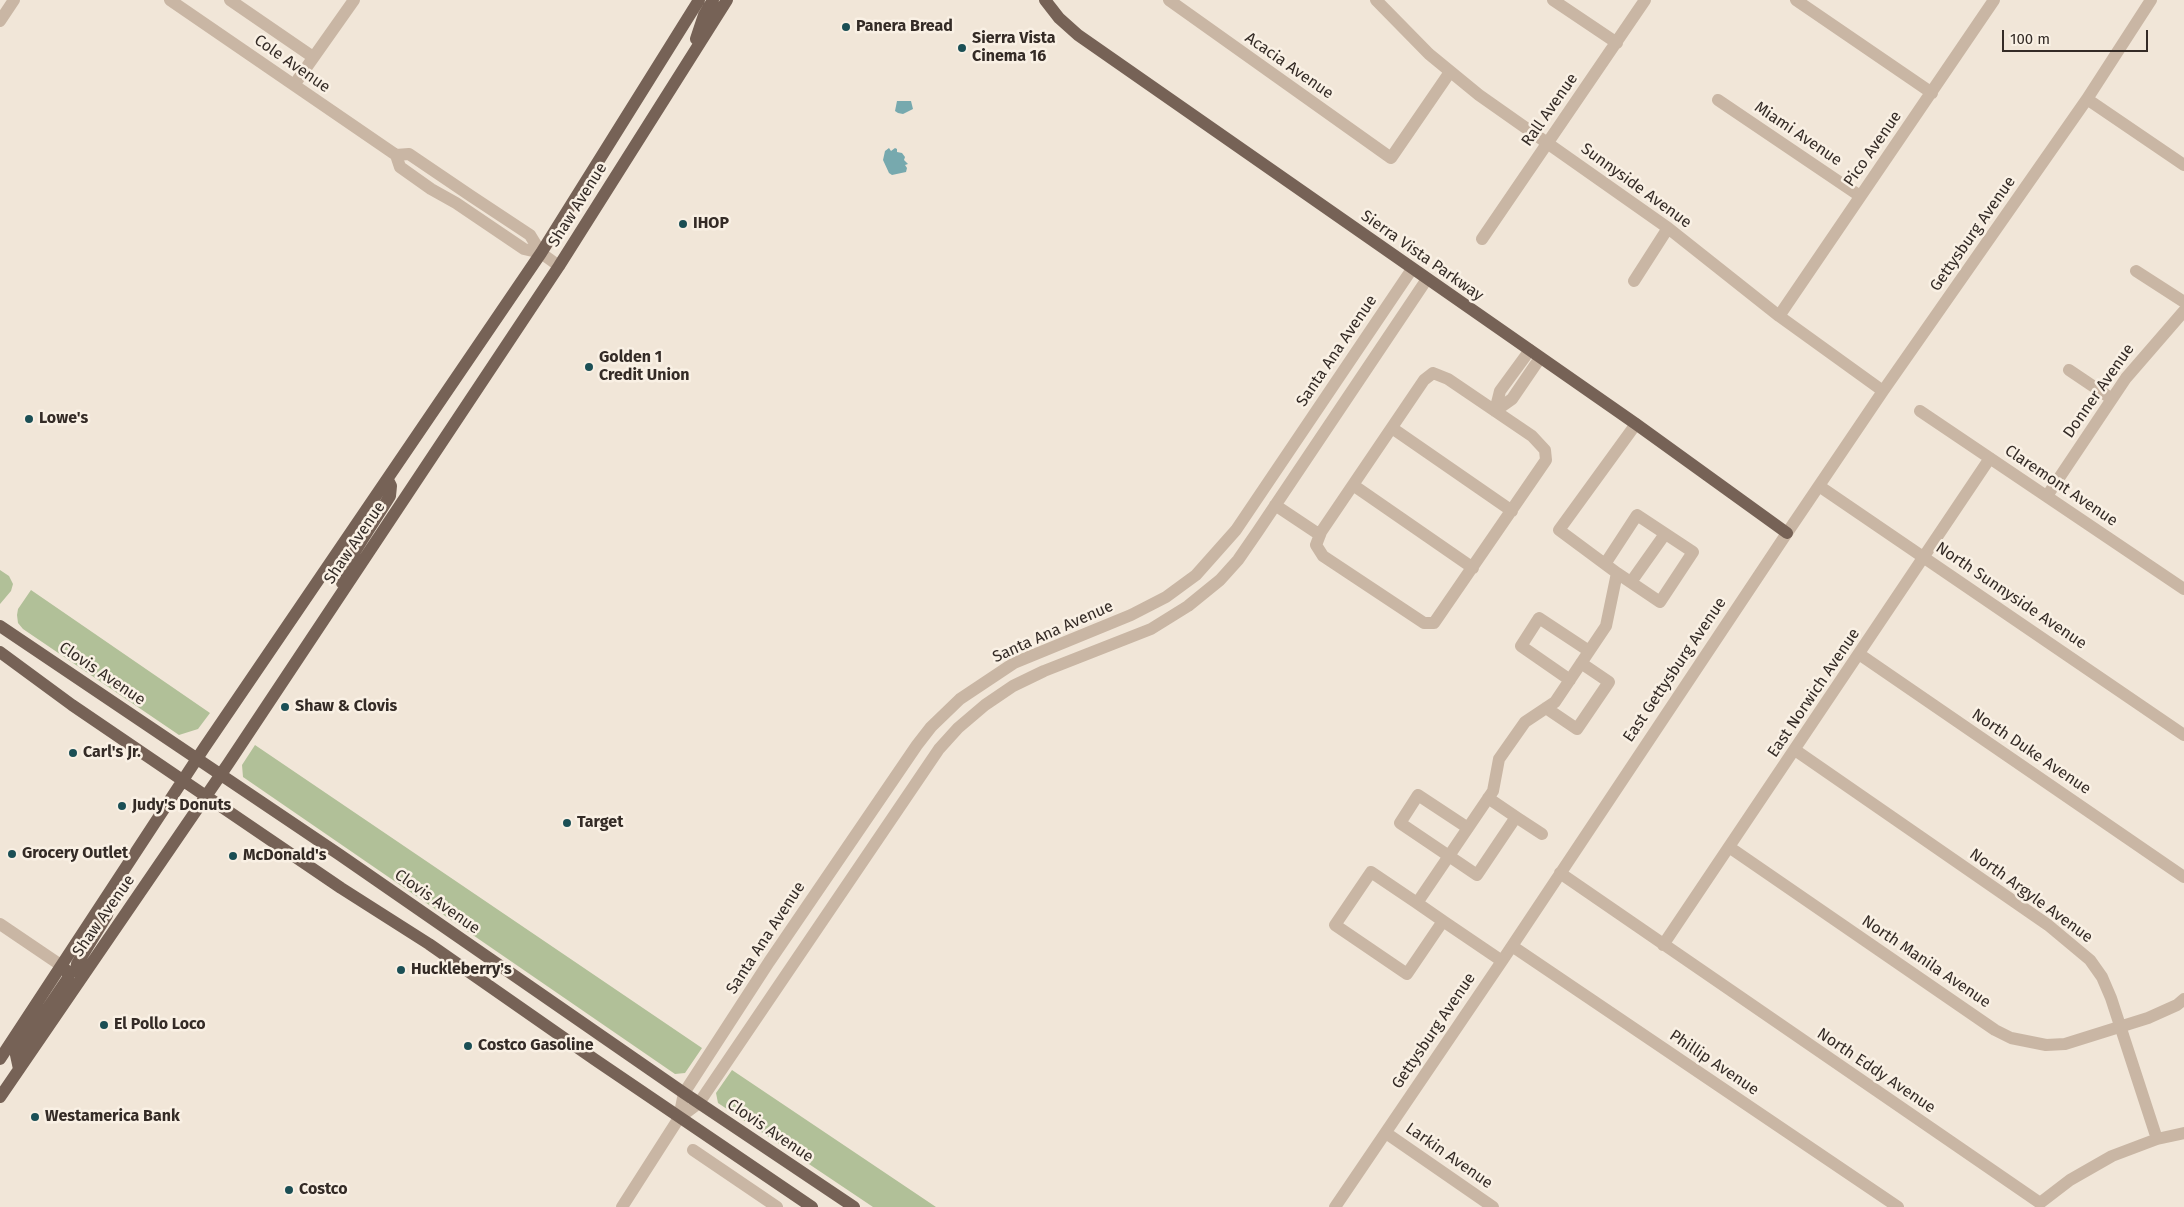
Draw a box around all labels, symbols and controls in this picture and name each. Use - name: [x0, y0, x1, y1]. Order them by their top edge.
- place label: Panera Bread: [856, 17, 953, 37]
- scale bar: [2004, 20, 2150, 52]
- marker: Panera Bread: [840, 21, 852, 33]
- street label: Acacia Avenue: [1241, 28, 1337, 104]
- place label: Sierra Vista Cinema 16: [972, 29, 1055, 67]
- text: 100 m: [2010, 30, 2050, 48]
- street label: Cole Avenue: [250, 31, 334, 97]
- marker: Sierra Vista Cinema 16: [956, 42, 968, 54]
- street label: Rall Avenue: [1518, 70, 1582, 150]
- street label: Miami Avenue: [1751, 98, 1845, 170]
- street label: Pico Avenue: [1840, 108, 1906, 190]
- street label: Sunnyside Avenue: [1577, 139, 1695, 233]
- street label: Shaw Avenue: [545, 159, 611, 251]
- street label: Gettysburg Avenue: [1926, 173, 2020, 295]
- street label: Sierra Vista Parkway: [1357, 206, 1487, 306]
- place label: IHOP: [693, 214, 729, 234]
- marker: IHOP: [677, 218, 689, 230]
- street label: Santa Ana Avenue: [1293, 292, 1381, 410]
- street label: Donner Avenue: [2059, 340, 2139, 442]
- place label: Golden 1 Credit Union: [599, 348, 690, 386]
- marker: Golden 1 Credit Union: [583, 361, 595, 373]
- place label: Lowe's: [39, 409, 88, 429]
- marker: Lowe's: [23, 413, 35, 425]
- street label: Claremont Avenue: [2001, 441, 2121, 531]
- street label: Shaw Avenue: [320, 498, 390, 588]
- street label: North Sunnyside Avenue: [1932, 538, 2090, 654]
- street label: East Gettysburg Avenue: [1619, 594, 1731, 746]
- street label: Santa Ana Avenue: [990, 597, 1116, 667]
- street label: East Norwich Avenue: [1764, 625, 1864, 761]
- street label: Clovis Avenue: [55, 638, 149, 710]
- place label: Shaw & Clovis: [295, 697, 397, 717]
- marker: Shaw & Clovis: [279, 701, 291, 713]
- street label: North Duke Avenue: [1968, 705, 2094, 799]
- place label: Carl's Jr.: [83, 743, 141, 763]
- marker: Carl's Jr.: [67, 747, 79, 759]
- place label: Judy's Donuts: [132, 796, 231, 816]
- marker: Judy's Donuts: [116, 800, 128, 812]
- place label: Target: [577, 813, 623, 833]
- marker: Target: [561, 817, 573, 829]
- place label: Grocery Outlet: [22, 844, 128, 864]
- street label: North Argyle Avenue: [1966, 845, 2096, 947]
- place label: McDonald's: [243, 846, 326, 866]
- marker: Grocery Outlet: [6, 848, 18, 860]
- marker: McDonald's: [227, 850, 239, 862]
- street label: Clovis Avenue: [391, 865, 483, 939]
- street label: Shaw Avenue: [69, 871, 139, 961]
- street label: Santa Ana Avenue: [723, 878, 809, 998]
- street label: North Manila Avenue: [1858, 912, 1994, 1012]
- place label: Huckleberry's: [411, 960, 512, 980]
- marker: Huckleberry's: [395, 964, 407, 976]
- street label: Gettysburg Avenue: [1388, 969, 1480, 1093]
- place label: El Pollo Loco: [114, 1015, 206, 1035]
- marker: El Pollo Loco: [98, 1019, 110, 1031]
- street label: North Eddy Avenue: [1813, 1024, 1939, 1118]
- street label: Phillip Avenue: [1666, 1026, 1762, 1100]
- place label: Costco Gasoline: [478, 1036, 594, 1056]
- marker: Costco Gasoline: [462, 1040, 474, 1052]
- street label: Clovis Avenue: [723, 1095, 817, 1167]
- place label: Westamerica Bank: [45, 1107, 180, 1127]
- marker: Westamerica Bank: [29, 1111, 41, 1123]
- street label: Larkin Avenue: [1402, 1119, 1496, 1193]
- place label: Costco: [299, 1180, 348, 1200]
- marker: Costco: [283, 1184, 295, 1196]

